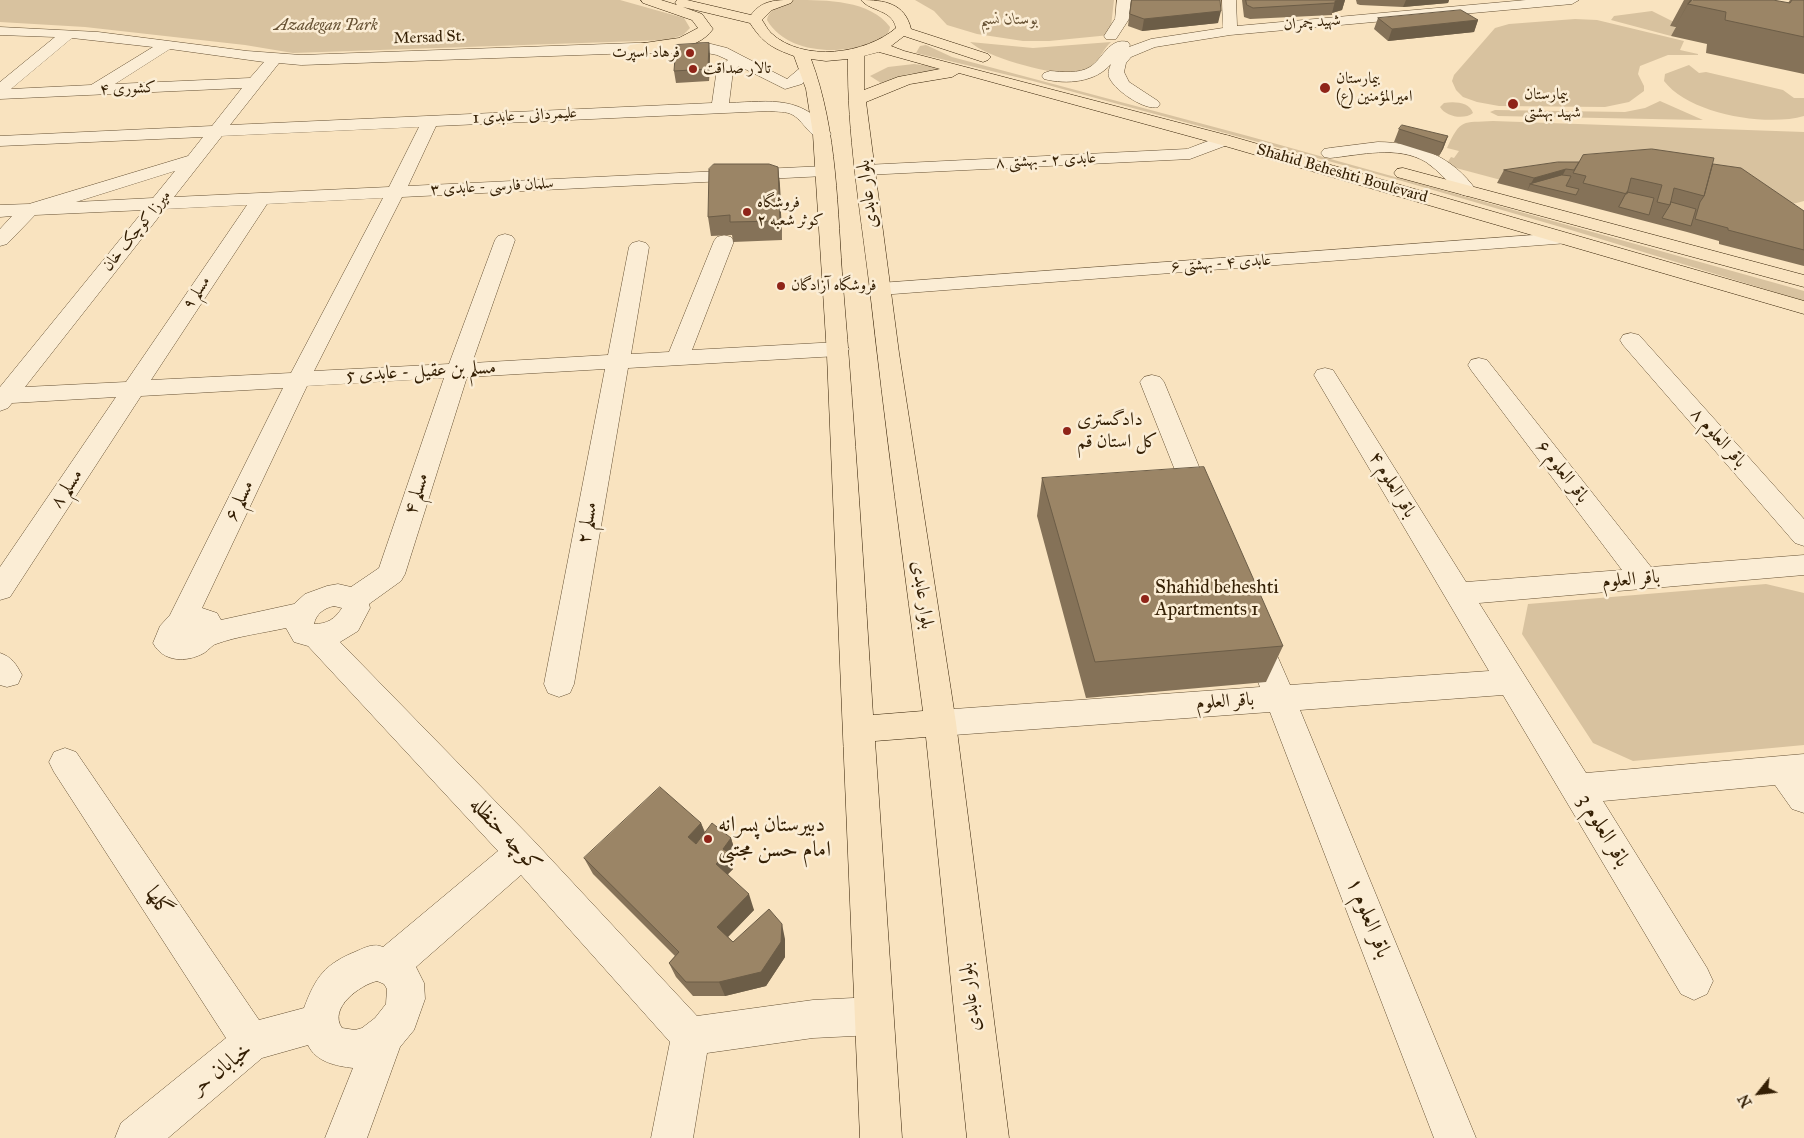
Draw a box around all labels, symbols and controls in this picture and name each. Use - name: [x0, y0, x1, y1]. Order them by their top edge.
- park label: بوستان نسیم: [980, 10, 1038, 30]
- street label: شهید چمران: [1283, 11, 1341, 35]
- park label: Azadegan Park: [274, 16, 378, 36]
- street label: Mersad St.: [393, 27, 465, 49]
- place label: فرهاد اسپرت: [612, 43, 680, 63]
- marker: فرهاد اسپرت: [684, 47, 696, 59]
- place label: تالار صداقت: [703, 59, 771, 79]
- marker: تالار صداقت: [687, 63, 699, 75]
- place label: بیمارستان امیرالمؤمنین (ع): [1336, 69, 1412, 107]
- street label: کشوری ۴: [99, 78, 157, 100]
- marker: بیمارستان امیرالمؤمنین (ع): [1318, 81, 1332, 95]
- place label: بیمارستان شهید بهشتی: [1524, 85, 1581, 123]
- marker: بیمارستان شهید بهشتی: [1506, 97, 1520, 111]
- street label: علیمردانی - عابدی 1: [472, 104, 578, 128]
- street label: Shahid Beheshti Boulevard: [1254, 140, 1430, 208]
- street label: عابدی ۲ - بهشتی ۸: [995, 149, 1097, 173]
- street label: بلوار عابدی: [852, 158, 884, 230]
- street label: سلمان فارسی - عابدی ۳: [430, 174, 554, 200]
- street label: میرزا کوچک خان: [98, 187, 176, 275]
- place label: فروشگاه کوثر شعبه ۲: [757, 193, 824, 231]
- marker: فروشگاه کوثر شعبه ۲: [741, 206, 753, 218]
- street label: عابدی ۴ - بهشتی ۶: [1170, 251, 1272, 277]
- street label: مسلم ۹: [179, 273, 215, 313]
- place label: فروشگاه آزادگان: [791, 276, 876, 296]
- marker: فروشگاه آزادگان: [775, 280, 787, 292]
- street label: مسلم بن عقیل - عابدی 5: [345, 357, 497, 387]
- street label: باقر العلوم ۸: [1685, 403, 1751, 473]
- place label: دادگستری کل استان قم: [1077, 409, 1158, 453]
- marker: دادگستری کل استان قم: [1061, 425, 1073, 437]
- street label: باقر العلوم ۶: [1530, 436, 1594, 508]
- street label: باقر العلوم ۴: [1363, 448, 1421, 522]
- street label: مسلم ۸: [46, 465, 88, 513]
- street label: مسلم ۴: [400, 470, 434, 518]
- street label: مسلم ۶: [220, 477, 260, 525]
- street label: مسلم ۲: [573, 500, 603, 546]
- street label: بلوار عابدی: [906, 559, 938, 631]
- street label: باقر العلوم: [1601, 566, 1661, 594]
- place label: Shahid beheshti Apartments 1: [1155, 577, 1279, 621]
- marker: Shahid beheshti Apartments 1: [1139, 593, 1151, 605]
- street label: باقر العلوم: [1195, 689, 1255, 715]
- street label: باقر العلوم 3: [1571, 790, 1635, 872]
- street label: کوچه حنظله: [463, 792, 547, 878]
- place label: دبیرستان پسرانه امام حسن مجتبی: [718, 813, 831, 864]
- marker: دبیرستان پسرانه امام حسن مجتبی: [702, 833, 714, 845]
- street label: باقر العلوم ۱: [1340, 874, 1396, 962]
- street label: گلها: [138, 882, 178, 922]
- street label: بلوار عابدی: [955, 961, 987, 1033]
- street label: خیابان حر: [186, 1037, 258, 1101]
- north arrow: [1734, 1068, 1784, 1118]
- text: N: [1735, 1091, 1756, 1110]

